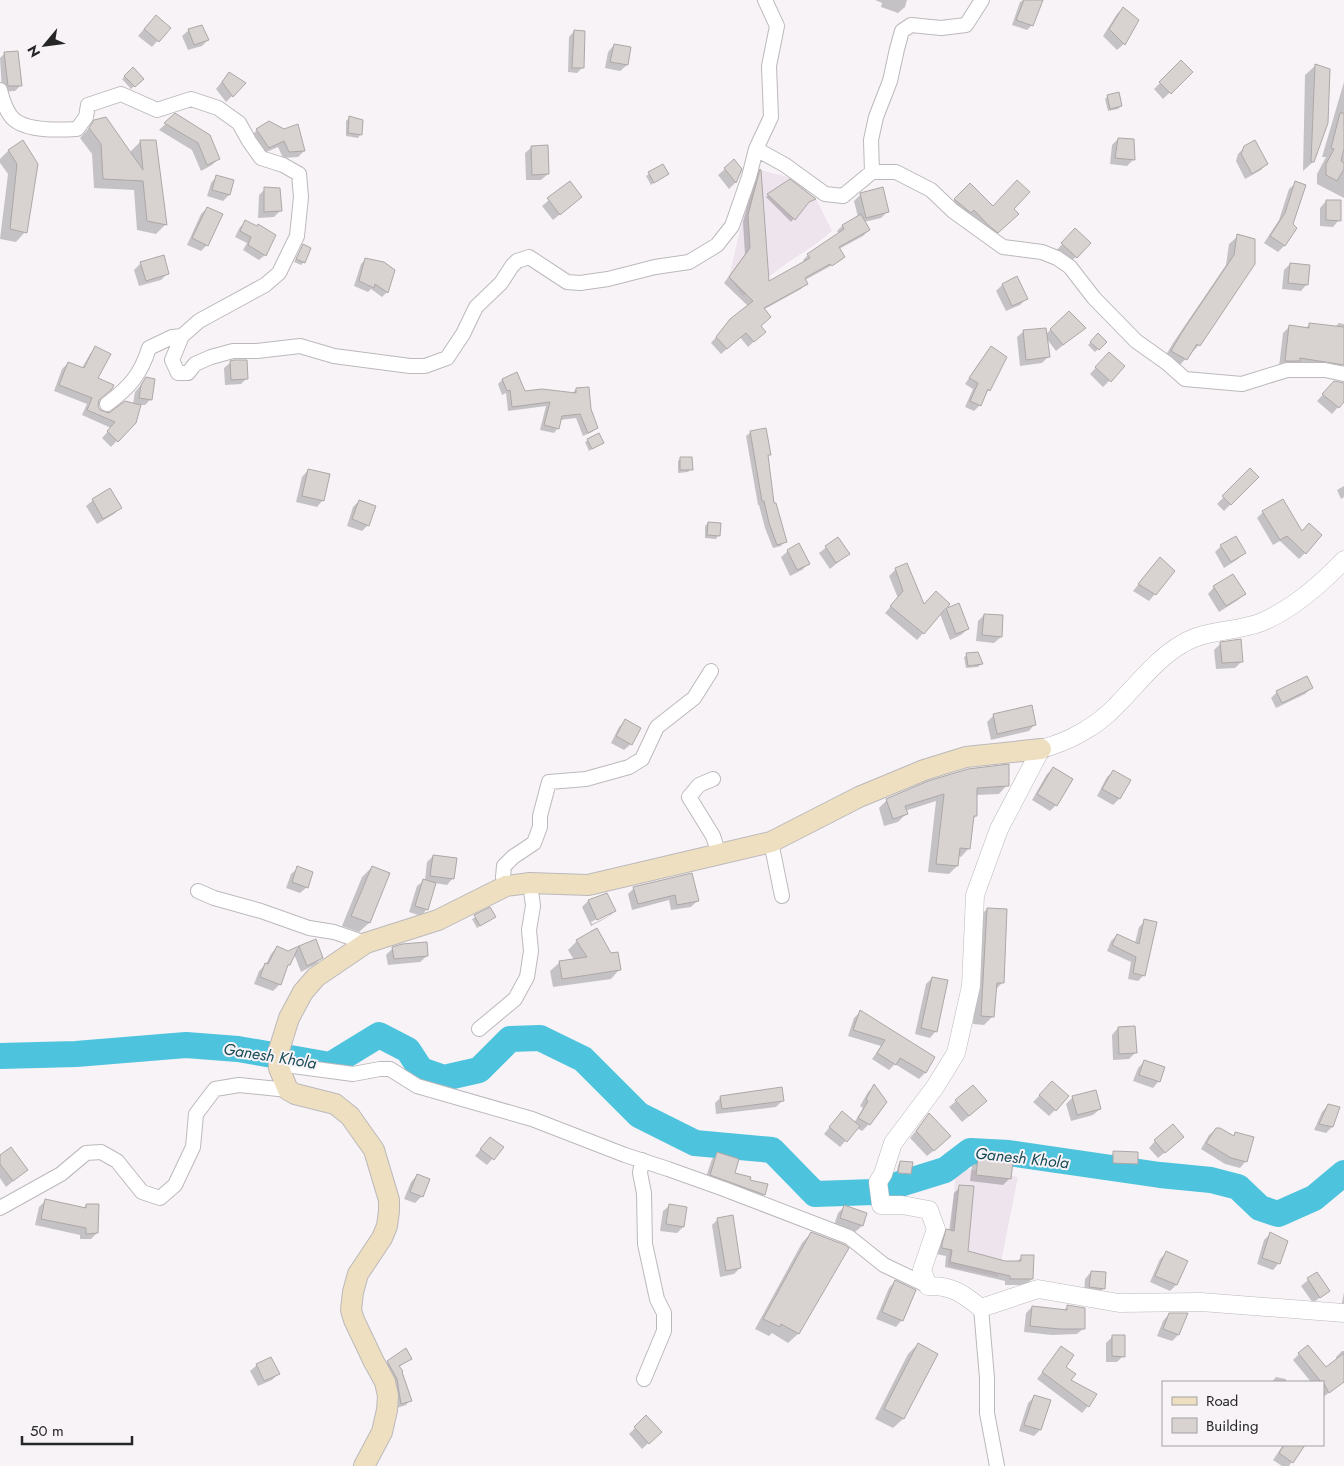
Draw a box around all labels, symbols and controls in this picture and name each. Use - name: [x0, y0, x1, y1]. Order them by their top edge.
- north arrow: [20, 20, 70, 70]
- text: N: [22, 42, 45, 61]
- water label: Ganesh Khola: [222, 1037, 318, 1075]
- water label: Ganesh Khola: [974, 1142, 1070, 1174]
- legend: [1162, 1381, 1324, 1446]
- text: Road: [1206, 1390, 1238, 1412]
- scale bar: [22, 1414, 132, 1446]
- text: Building: [1206, 1415, 1258, 1437]
- text: 50 m: [30, 1420, 64, 1442]

